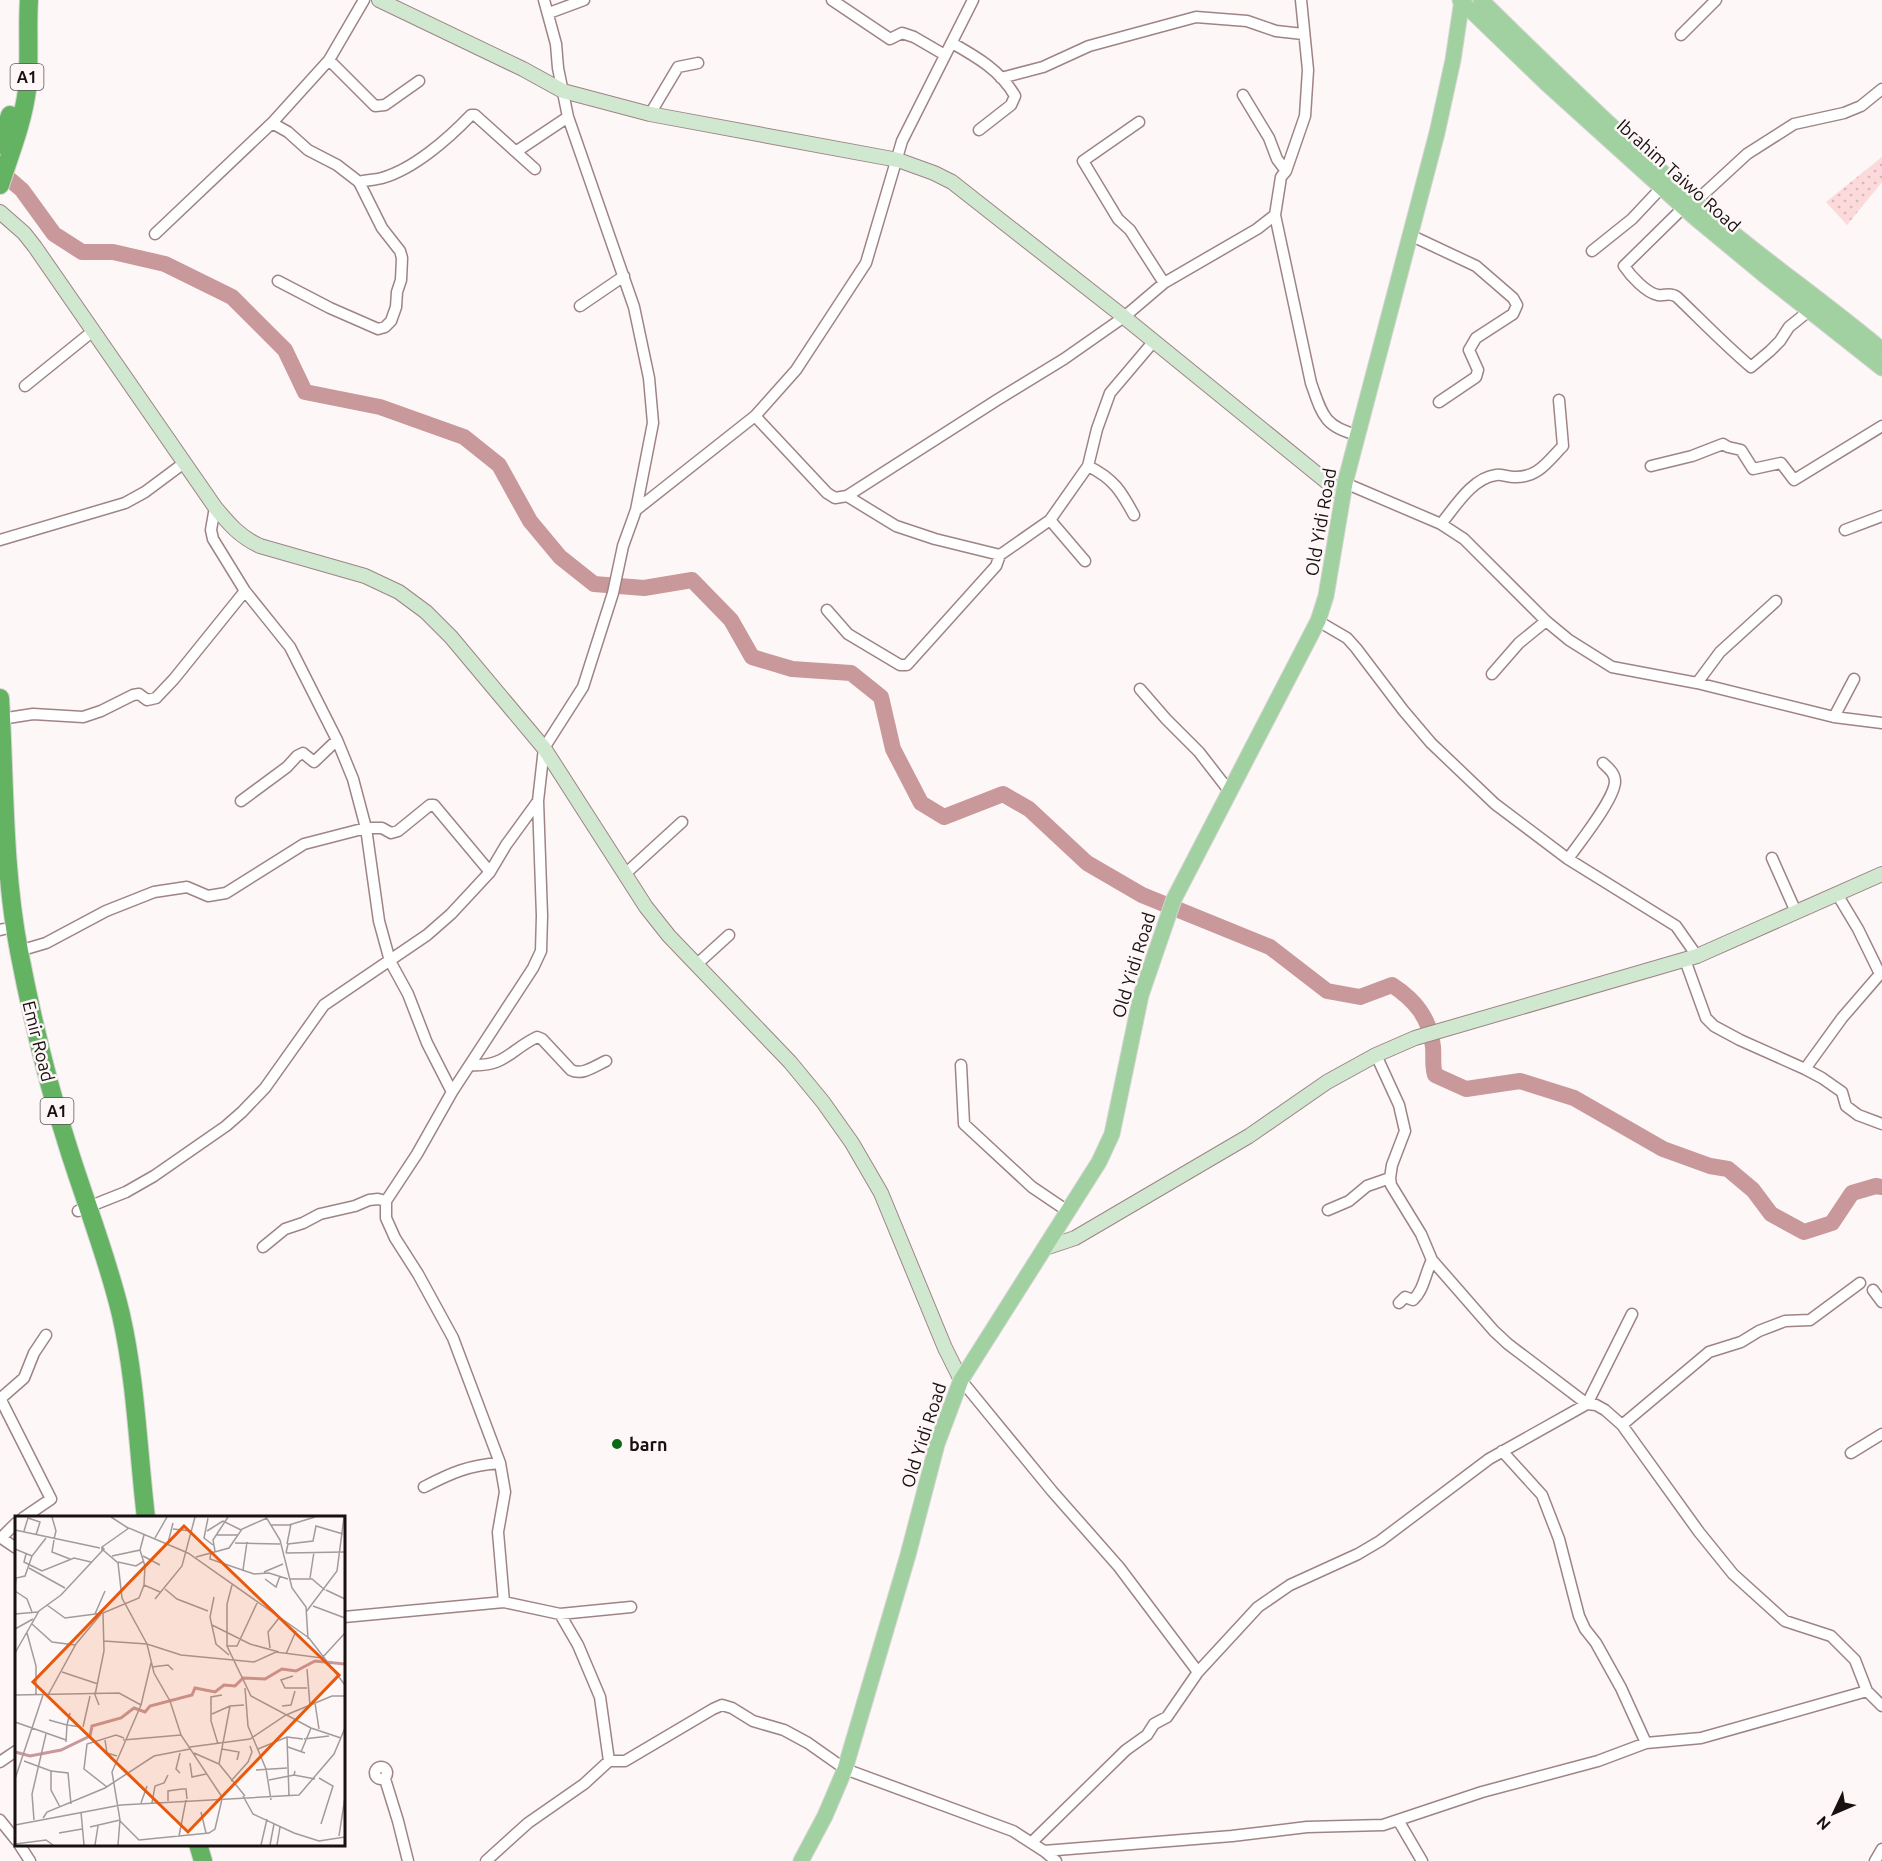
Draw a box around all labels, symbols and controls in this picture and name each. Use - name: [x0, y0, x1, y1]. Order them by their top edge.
- road number: A1: [10, 64, 44, 90]
- street label: Ibrahim Taiwo Road: [1613, 115, 1745, 235]
- street label: Old Yidi Road: [1301, 466, 1339, 578]
- street label: Old Yidi Road: [1107, 910, 1159, 1020]
- street label: Emir Road: [19, 999, 59, 1083]
- road number: A1: [40, 1098, 74, 1124]
- street label: Old Yidi Road: [897, 1380, 949, 1490]
- place label: barn: [629, 1434, 667, 1454]
- marker: barn: [610, 1437, 624, 1451]
- inset map: [15, 1516, 345, 1846]
- north arrow: [1804, 1783, 1864, 1843]
- text: N: [1813, 1813, 1834, 1834]

